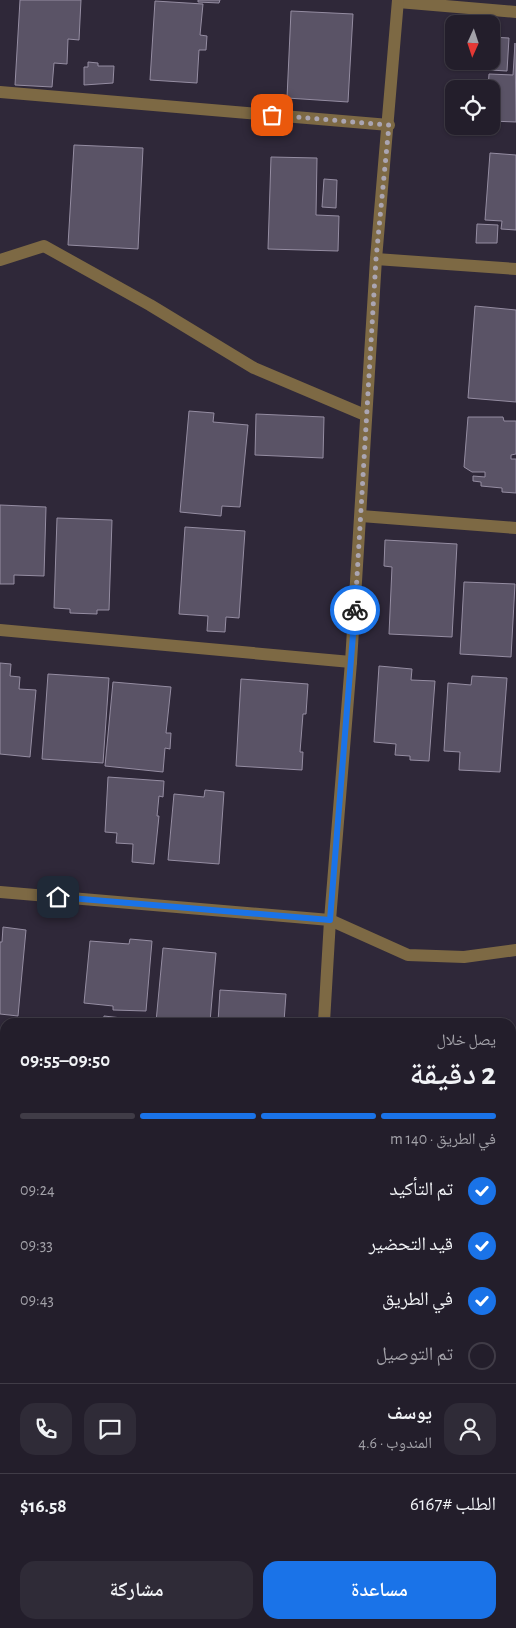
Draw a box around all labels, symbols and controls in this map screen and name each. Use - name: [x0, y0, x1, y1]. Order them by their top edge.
- north arrow: [445, 15, 500, 70]
- map controls: [445, 15, 500, 135]
- button: locate: [445, 80, 500, 135]
- pin: [251, 94, 293, 136]
- icon: bag: [258, 101, 286, 129]
- courier: [330, 585, 380, 635]
- icon: bike: [341, 596, 369, 624]
- pin: [37, 876, 79, 918]
- icon: home: [44, 883, 72, 911]
- text: يصل خلال: [437, 1032, 496, 1048]
- text: 09:50–09:55: [20, 1051, 110, 1070]
- text: 2 دقيقة: [410, 1058, 496, 1090]
- text: في الطريق · 140 m: [390, 1131, 496, 1147]
- icon: check: [468, 1177, 496, 1205]
- text: تم التأكيد: [389, 1180, 453, 1199]
- text: 09:24: [20, 1182, 55, 1198]
- icon: check: [468, 1232, 496, 1260]
- text: قيد التحضير: [369, 1235, 453, 1254]
- text: 09:33: [20, 1237, 53, 1253]
- icon: check: [468, 1287, 496, 1315]
- text: في الطريق: [382, 1290, 453, 1309]
- text: 09:43: [20, 1292, 54, 1308]
- text: تم التوصيل: [376, 1345, 453, 1364]
- button: phone: [20, 1403, 72, 1455]
- button: chat: [84, 1403, 136, 1455]
- button: person: [444, 1403, 496, 1455]
- text: يوسف: [387, 1404, 432, 1423]
- text: المندوب · 4.6: [358, 1435, 432, 1451]
- text: الطلب #6167: [410, 1495, 496, 1514]
- text: $16.58: [20, 1497, 67, 1516]
- button: مشاركة: [20, 1561, 253, 1619]
- button: مساعدة: [263, 1561, 496, 1619]

